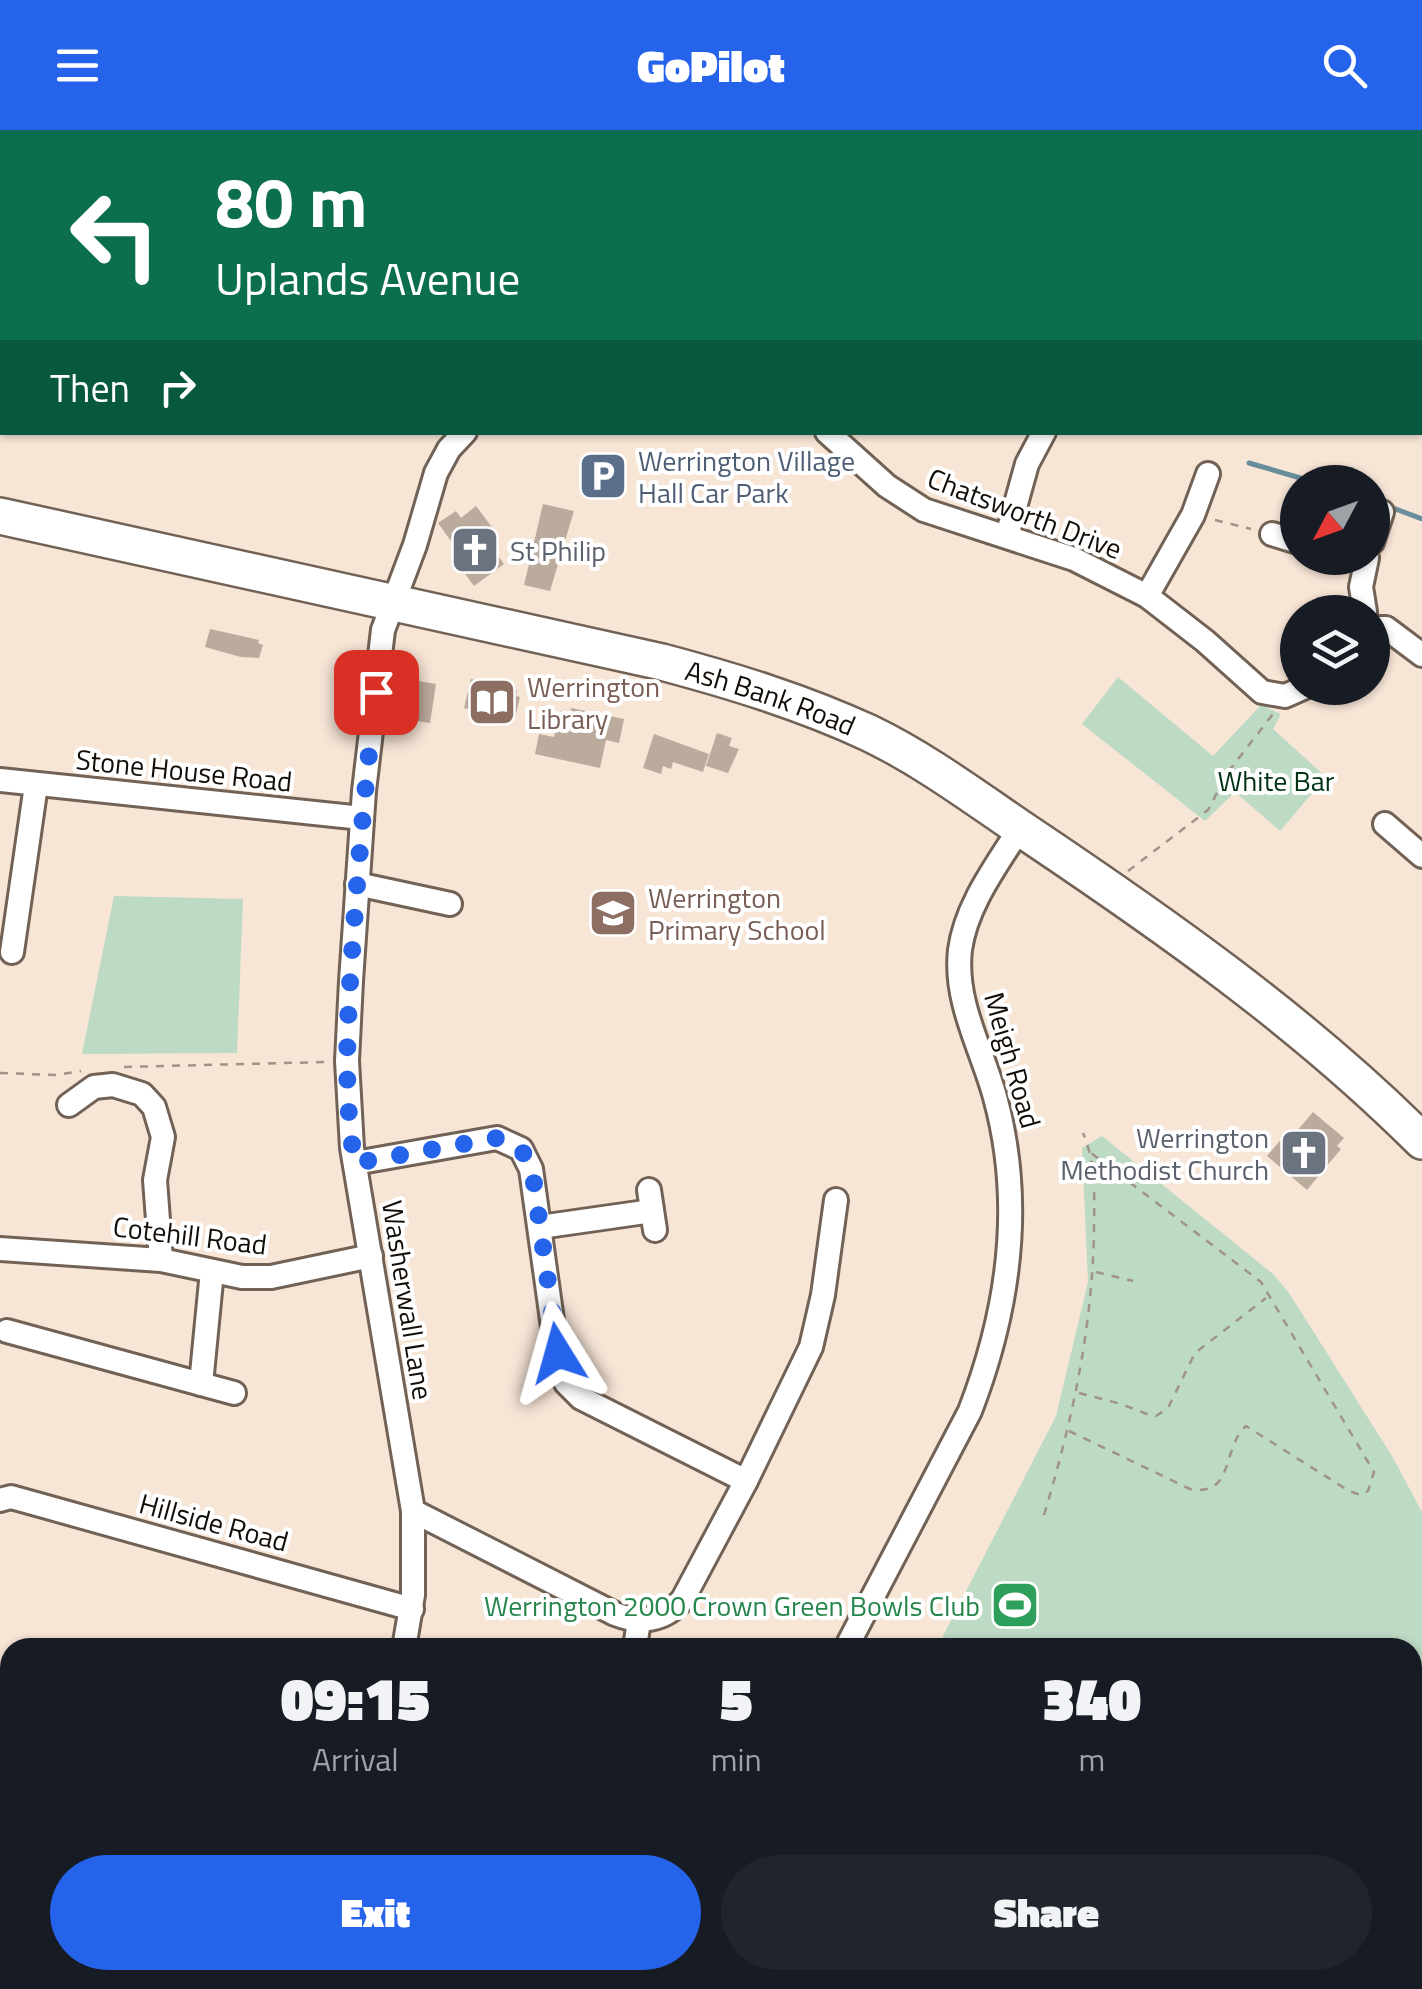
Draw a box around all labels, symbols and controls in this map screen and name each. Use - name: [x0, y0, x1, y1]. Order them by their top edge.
- text: GoPilot: [637, 31, 785, 99]
- icon: menu: [50, 38, 105, 93]
- icon: search: [1317, 38, 1372, 93]
- text: 80 m: [215, 148, 368, 254]
- icon: left: [50, 170, 180, 300]
- text: Uplands Avenue: [215, 244, 520, 312]
- text: Then: [50, 359, 130, 417]
- icon: right: [150, 360, 205, 415]
- place label: Werrington Village Hall Car Park: [638, 439, 855, 514]
- parking icon: Werrington Village Hall Car Park: [577, 450, 629, 502]
- street label: Chatsworth Drive: [922, 456, 1128, 570]
- north arrow: [1280, 465, 1390, 575]
- map controls: [1280, 465, 1390, 705]
- church icon: St Philip: [449, 524, 501, 576]
- place label: St Philip: [510, 529, 606, 572]
- button: layers: [1280, 595, 1390, 705]
- street label: Ash Bank Road: [681, 648, 863, 746]
- pin: [334, 650, 419, 735]
- icon: arrive: [349, 665, 404, 720]
- place label: Werrington Library: [527, 665, 660, 740]
- library icon: Werrington Library: [466, 676, 518, 728]
- street label: Stone House Road: [74, 737, 294, 803]
- park label: White Bar: [1217, 759, 1335, 802]
- place label: Werrington Primary School: [648, 876, 826, 951]
- school or university icon: Werrington Primary School: [587, 887, 639, 939]
- street label: Meigh Road: [973, 987, 1053, 1133]
- place label: Werrington Methodist Church: [1060, 1116, 1269, 1191]
- church icon: Werrington Methodist Church: [1278, 1127, 1330, 1179]
- street label: Washerwall Lane: [371, 1197, 445, 1403]
- street label: Cotehill Road: [111, 1204, 269, 1266]
- position arrow: [506, 1301, 610, 1405]
- street label: Hillside Road: [135, 1481, 293, 1563]
- sports icon: Werrington 2000 Crown Green Bowls Club: [989, 1579, 1041, 1631]
- place label: Werrington 2000 Crown Green Bowls Club: [484, 1584, 980, 1627]
- text: 09:15: [281, 1652, 430, 1743]
- text: 5: [720, 1652, 753, 1743]
- text: 340: [1042, 1652, 1141, 1743]
- text: Arrival: [312, 1735, 399, 1783]
- text: min: [711, 1735, 762, 1783]
- text: m: [1078, 1735, 1105, 1783]
- button: Exit: [50, 1855, 701, 1970]
- button: Share: [721, 1855, 1372, 1970]

